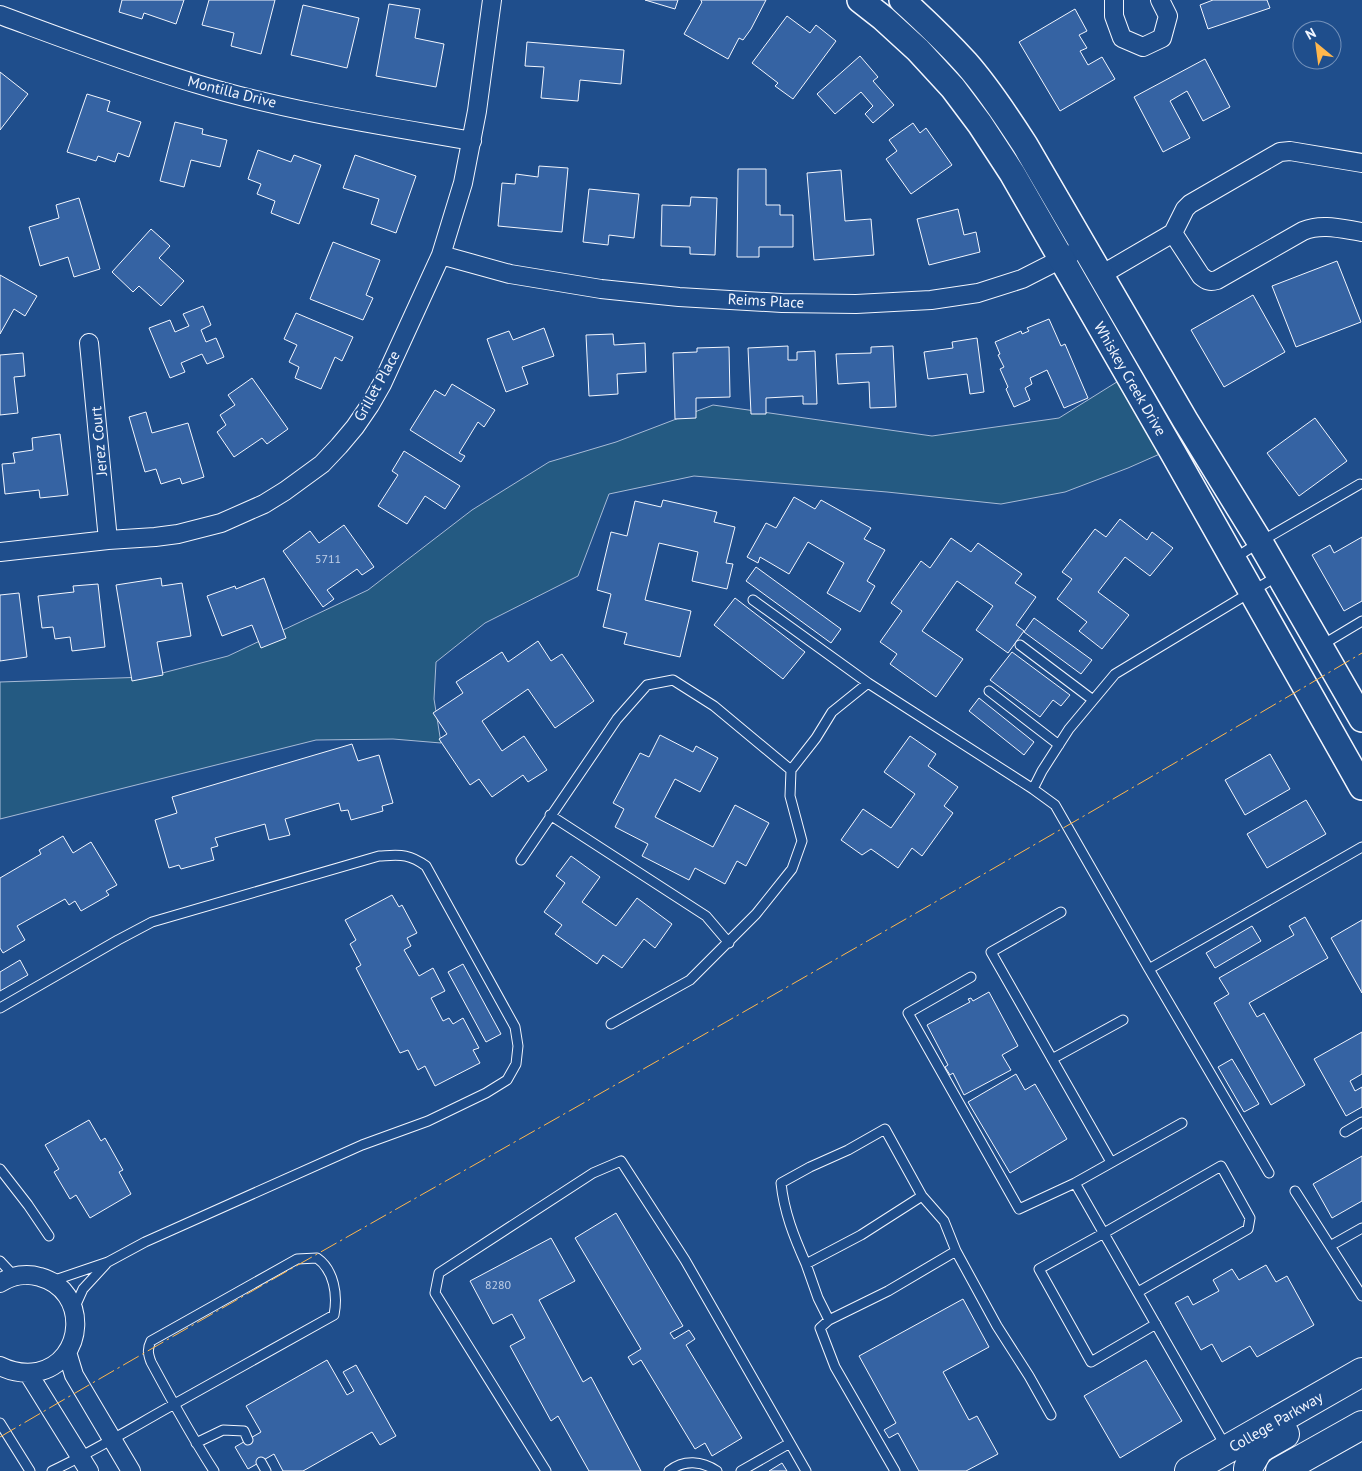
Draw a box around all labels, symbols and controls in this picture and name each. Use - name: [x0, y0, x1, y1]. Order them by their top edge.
- north arrow: [1292, 20, 1342, 70]
- text: N: [1302, 24, 1319, 44]
- street label: Montilla Drive: [186, 71, 279, 112]
- street label: Reims Place: [727, 289, 805, 312]
- street label: Whiskey Creek Drive: [1090, 318, 1171, 439]
- street label: Grillet Place: [349, 347, 404, 424]
- street label: Jerez Court: [86, 406, 111, 478]
- house number: 5711: [315, 551, 341, 566]
- house number: 8280: [485, 1277, 512, 1292]
- street label: College Parkway: [1226, 1387, 1326, 1456]

